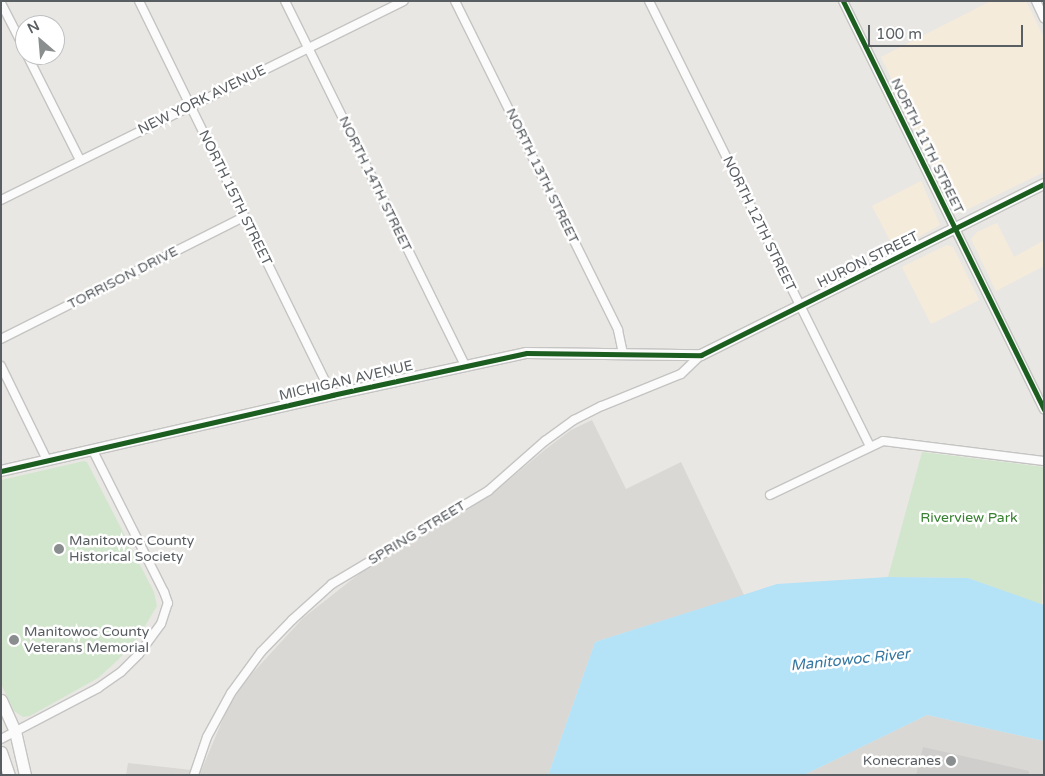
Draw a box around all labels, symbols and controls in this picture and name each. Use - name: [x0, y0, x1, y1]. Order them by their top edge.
- north arrow: [15, 15, 65, 65]
- scale bar: [870, 15, 1025, 47]
- text: N: [25, 17, 42, 37]
- text: 100 m: [876, 25, 922, 43]
- street label: NEW YORK AVENUE: [135, 62, 269, 138]
- street label: NORTH 11TH STREET: [887, 76, 967, 216]
- street label: NORTH 13TH STREET: [502, 106, 582, 246]
- street label: NORTH 14TH STREET: [335, 114, 415, 254]
- street label: NORTH 15TH STREET: [195, 128, 275, 268]
- street label: NORTH 12TH STREET: [719, 154, 799, 294]
- street label: HURON STREET: [815, 228, 921, 292]
- street label: TORRISON DRIVE: [65, 243, 181, 313]
- street label: MICHIGAN AVENUE: [277, 357, 415, 405]
- street label: SPRING STREET: [365, 497, 469, 569]
- park label: Riverview Park: [920, 510, 1018, 526]
- place label: Manitowoc County Historical Society: [69, 533, 194, 566]
- marker: Manitowoc County Historical Society: [53, 543, 65, 555]
- place label: Manitowoc County Veterans Memorial: [24, 624, 149, 656]
- marker: Manitowoc County Veterans Memorial: [8, 634, 20, 646]
- water label: Manitowoc River: [790, 645, 910, 675]
- place label: Konecranes: [863, 753, 941, 769]
- marker: Konecranes: [945, 755, 957, 767]

